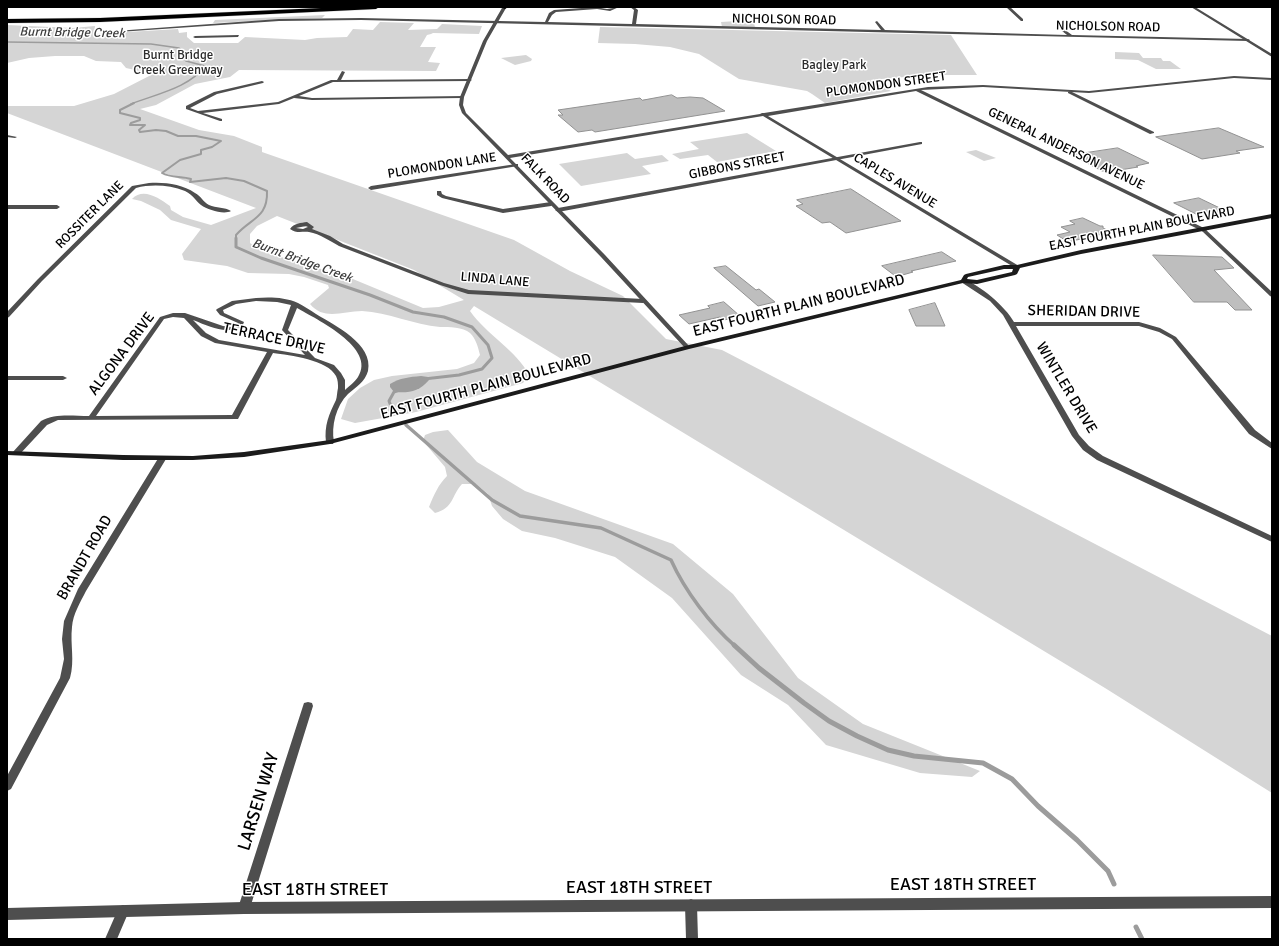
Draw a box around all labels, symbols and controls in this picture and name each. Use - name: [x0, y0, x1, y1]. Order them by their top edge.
- street label: NICHOLSON ROAD: [732, 11, 836, 29]
- street label: NICHOLSON ROAD: [1056, 18, 1160, 36]
- water label: Burnt Bridge Creek: [19, 24, 125, 42]
- park label: Burnt Bridge Creek Greenway: [133, 48, 223, 79]
- park label: Bagley Park: [801, 58, 867, 74]
- street label: PLOMONDON STREET: [825, 69, 947, 101]
- street label: GENERAL ANDERSON AVENUE: [985, 104, 1147, 194]
- street label: GIBBONS STREET: [688, 149, 786, 183]
- street label: PLOMONDON LANE: [387, 150, 497, 182]
- street label: CAPLES AVENUE: [851, 150, 939, 212]
- street label: FALK ROAD: [517, 151, 573, 207]
- street label: ROSSITER LANE: [53, 178, 127, 252]
- street label: EAST FOURTH PLAIN BOULEVARD: [1048, 203, 1236, 255]
- water label: Burnt Bridge Creek: [250, 236, 354, 286]
- street label: LINDA LANE: [460, 269, 530, 291]
- street label: EAST FOURTH PLAIN BOULEVARD: [691, 271, 907, 341]
- street label: SHERIDAN DRIVE: [1027, 302, 1141, 322]
- street label: ALGONA DRIVE: [85, 309, 159, 399]
- street label: TERRACE DRIVE: [221, 319, 327, 359]
- street label: WINTLER DRIVE: [1032, 339, 1100, 437]
- street label: EAST FOURTH PLAIN BOULEVARD: [379, 350, 593, 424]
- street label: BRANDT ROAD: [53, 512, 117, 604]
- street label: LARSEN WAY: [234, 750, 284, 854]
- street label: EAST 18TH STREET: [890, 874, 1036, 896]
- street label: EAST 18TH STREET: [566, 877, 712, 899]
- street label: EAST 18TH STREET: [242, 879, 388, 901]

